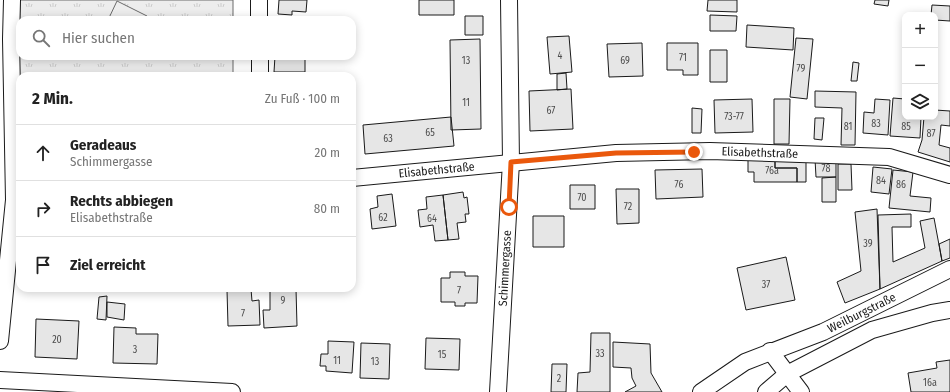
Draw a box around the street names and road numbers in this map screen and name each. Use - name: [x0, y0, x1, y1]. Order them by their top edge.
- street label: Elisabethstraße: [721, 144, 798, 161]
- street label: Elisabethstraße: [398, 159, 475, 181]
- street label: Schimmergasse: [496, 230, 514, 307]
- street label: Weilburgstraße: [825, 290, 898, 336]

